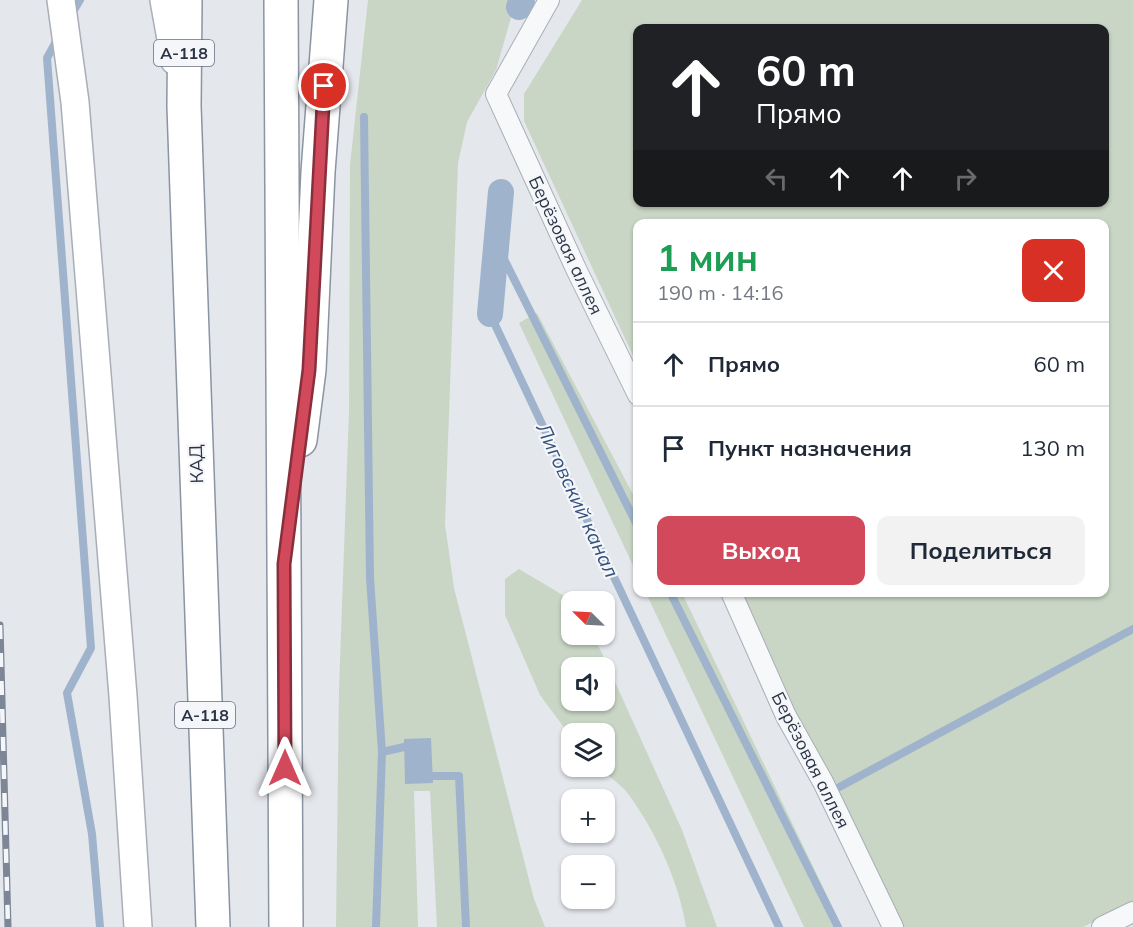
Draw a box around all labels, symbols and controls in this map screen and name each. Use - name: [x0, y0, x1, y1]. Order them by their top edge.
- road number: А-118: [154, 40, 214, 66]
- text: 60 m: [756, 44, 856, 97]
- icon: ahead: [657, 48, 735, 126]
- pin: [298, 60, 349, 111]
- icon: arrive: [307, 69, 340, 102]
- text: Прямо: [756, 96, 842, 130]
- icon: left: [760, 162, 793, 195]
- icon: ahead: [823, 162, 856, 195]
- icon: ahead: [886, 162, 919, 195]
- icon: right: [949, 162, 982, 195]
- street label: Берёзовая аллея: [524, 172, 608, 318]
- text: 1 мин: [657, 235, 758, 280]
- button: close: [1022, 239, 1085, 302]
- text: 190 m · 14:16: [657, 280, 783, 305]
- icon: ahead: [657, 348, 690, 381]
- text: Прямо: [708, 350, 780, 378]
- text: 60 m: [1034, 350, 1085, 378]
- water label: Лиговский канал: [531, 418, 625, 581]
- icon: arrive: [657, 432, 690, 465]
- text: Пункт назначения: [708, 434, 912, 462]
- text: 130 m: [1020, 434, 1085, 462]
- street label: КАД: [184, 443, 208, 484]
- button: Выход: [657, 516, 865, 585]
- button: Поделиться: [877, 516, 1085, 585]
- north arrow: [561, 591, 615, 645]
- map controls: [561, 591, 615, 909]
- button: sound: [561, 657, 615, 711]
- street label: Берёзовая аллея: [767, 688, 855, 832]
- road number: А-118: [175, 702, 235, 728]
- button: layers: [561, 723, 615, 777]
- position arrow: [253, 736, 317, 800]
- button: +: [561, 789, 615, 843]
- button: −: [561, 855, 615, 909]

